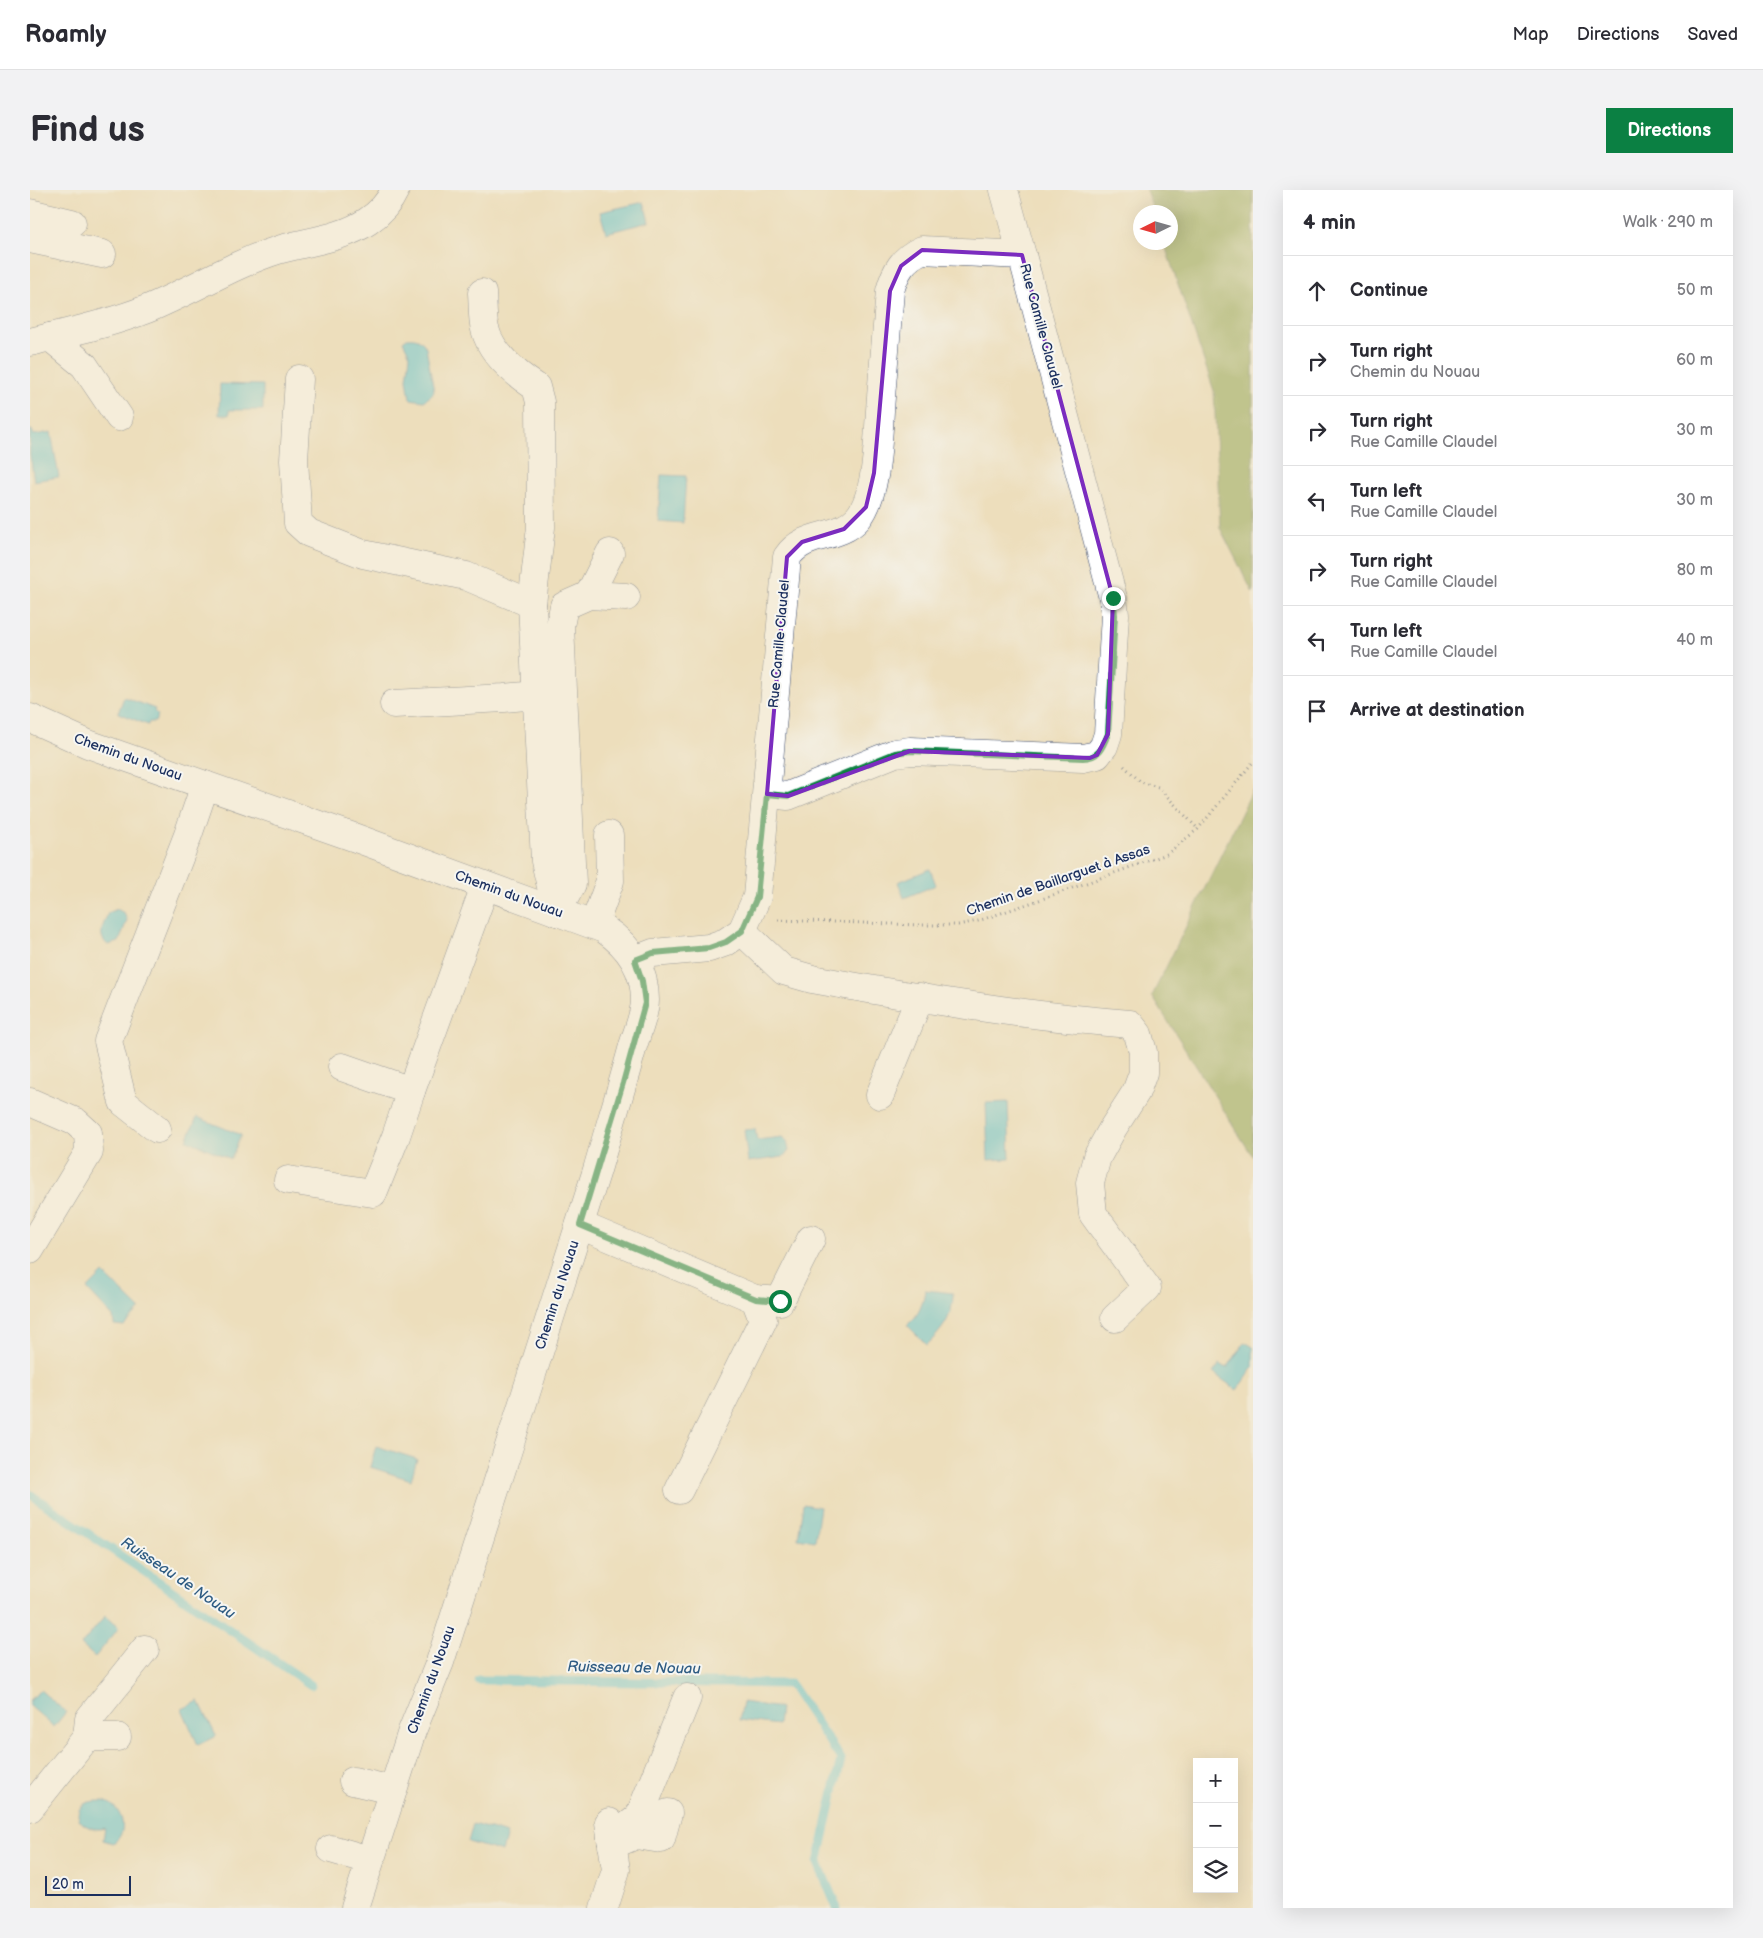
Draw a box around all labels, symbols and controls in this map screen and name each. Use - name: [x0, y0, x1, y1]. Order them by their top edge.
- text: Roamly: [25, 20, 106, 49]
- text: Map: [1513, 24, 1549, 45]
- text: Directions: [1577, 24, 1659, 45]
- text: Saved: [1687, 24, 1738, 45]
- button: Directions: [1606, 108, 1733, 153]
- text: Find us: [30, 109, 145, 152]
- north arrow: [1133, 205, 1178, 250]
- text: 4 min: [1303, 210, 1356, 235]
- text: Walk · 290 m: [1623, 213, 1713, 232]
- street label: Rue Camille Claudel: [1016, 262, 1066, 390]
- icon: ahead: [1303, 277, 1331, 305]
- text: Continue: [1350, 279, 1428, 302]
- text: 50 m: [1677, 281, 1713, 300]
- text: Turn right: [1350, 340, 1433, 363]
- icon: right: [1303, 347, 1331, 375]
- text: 60 m: [1676, 351, 1713, 370]
- text: Chemin du Nouau: [1350, 363, 1480, 382]
- text: Turn right: [1350, 410, 1433, 433]
- icon: right: [1303, 417, 1331, 445]
- text: 30 m: [1676, 421, 1713, 440]
- text: Rue Camille Claudel: [1350, 433, 1497, 452]
- text: Turn left: [1350, 480, 1422, 503]
- icon: left: [1303, 487, 1331, 515]
- text: 30 m: [1676, 491, 1713, 510]
- text: Rue Camille Claudel: [1350, 503, 1497, 522]
- text: Turn right: [1350, 550, 1433, 573]
- icon: right: [1303, 557, 1331, 585]
- text: 80 m: [1677, 561, 1713, 580]
- text: Rue Camille Claudel: [1350, 573, 1497, 592]
- street label: Rue Camille Claudel: [765, 579, 793, 709]
- route end: [1102, 587, 1125, 610]
- text: Turn left: [1350, 620, 1422, 643]
- icon: left: [1303, 627, 1331, 655]
- text: 40 m: [1676, 631, 1713, 650]
- text: Rue Camille Claudel: [1350, 643, 1497, 662]
- icon: arrive: [1303, 697, 1331, 725]
- text: Arrive at destination: [1350, 699, 1525, 722]
- street label: Chemin du Nouau: [72, 730, 184, 784]
- street label: Chemin de Baillarguet à Assas: [964, 841, 1152, 919]
- street label: Chemin du Nouau: [453, 867, 565, 921]
- street label: Chemin du Nouau: [531, 1238, 583, 1352]
- route start: [769, 1290, 792, 1313]
- water label: Ruisseau de Nouau: [117, 1533, 239, 1624]
- street label: Chemin du Nouau: [404, 1624, 458, 1736]
- water label: Ruisseau de Nouau: [567, 1657, 702, 1679]
- map controls: [1193, 1758, 1238, 1893]
- button: +: [1193, 1758, 1238, 1803]
- button: −: [1193, 1803, 1238, 1848]
- button: layers: [1193, 1848, 1238, 1893]
- scale bar: [45, 1873, 131, 1896]
- text: 20 m: [52, 1876, 84, 1893]

